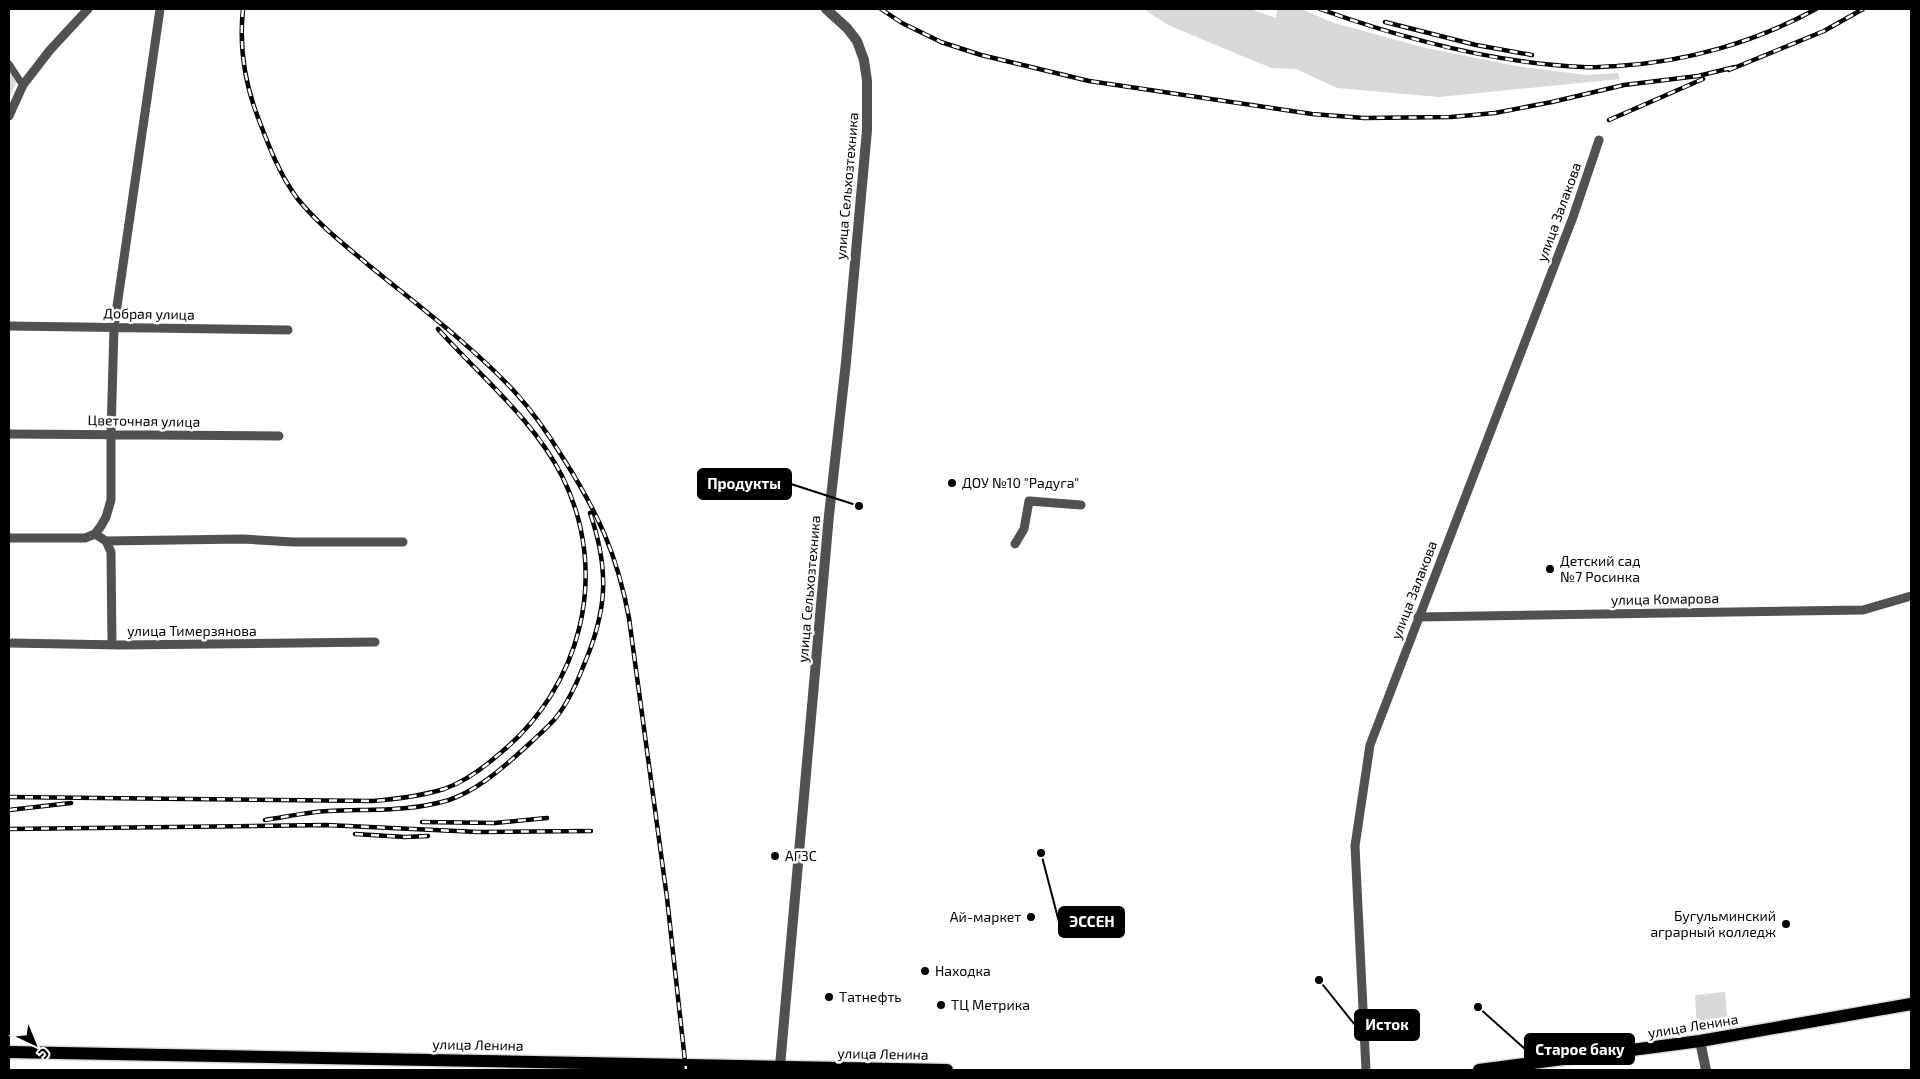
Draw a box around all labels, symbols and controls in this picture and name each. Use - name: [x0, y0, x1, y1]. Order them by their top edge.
- street label: улица Сельхозтехника: [832, 112, 861, 260]
- street label: улица Залакова: [1533, 160, 1584, 264]
- street label: Добрая улица: [103, 304, 195, 323]
- street label: Цветочная улица: [88, 411, 200, 430]
- callout: Продукты: [698, 469, 791, 499]
- text: Продукты: [707, 474, 781, 492]
- place label: ДОУ №10 "Радуга": [962, 474, 1079, 491]
- marker: ДОУ №10 "Радуга": [946, 477, 958, 489]
- street label: улица Сельхозтехника: [794, 515, 823, 663]
- street label: улица Залакова: [1387, 538, 1440, 642]
- place label: Детский сад №7 Росинка: [1560, 552, 1641, 585]
- marker: Детский сад №7 Росинка: [1544, 563, 1556, 575]
- street label: улица Комарова: [1611, 589, 1719, 608]
- street label: улица Тимерзянова: [127, 622, 257, 639]
- place label: АГЗС: [785, 847, 817, 864]
- marker: АГЗС: [769, 850, 781, 862]
- callout: ЭССЕН: [1059, 907, 1124, 937]
- place label: Бугульминский аграрный колледж: [1650, 907, 1776, 940]
- place label: Ай-маркет: [950, 908, 1021, 925]
- marker: Ай-маркет: [1025, 911, 1037, 923]
- text: ЭССЕН: [1069, 912, 1115, 930]
- marker: Бугульминский аграрный колледж: [1780, 918, 1792, 930]
- place label: Находка: [935, 962, 991, 979]
- marker: Находка: [919, 965, 931, 977]
- place label: Татнефть: [839, 988, 902, 1005]
- marker: Татнефть: [823, 991, 835, 1003]
- place label: ТЦ Метрика: [951, 996, 1030, 1013]
- marker: ТЦ Метрика: [935, 999, 947, 1011]
- callout: Исток: [1355, 1010, 1419, 1040]
- street label: улица Ленина: [1647, 1010, 1739, 1041]
- text: Исток: [1365, 1015, 1409, 1033]
- north arrow: [10, 1019, 60, 1069]
- callout: Старое баку: [1525, 1034, 1634, 1064]
- street label: улица Ленина: [432, 1035, 524, 1054]
- text: Старое баку: [1535, 1040, 1625, 1058]
- street label: улица Ленина: [837, 1044, 929, 1063]
- text: С: [36, 1045, 53, 1063]

